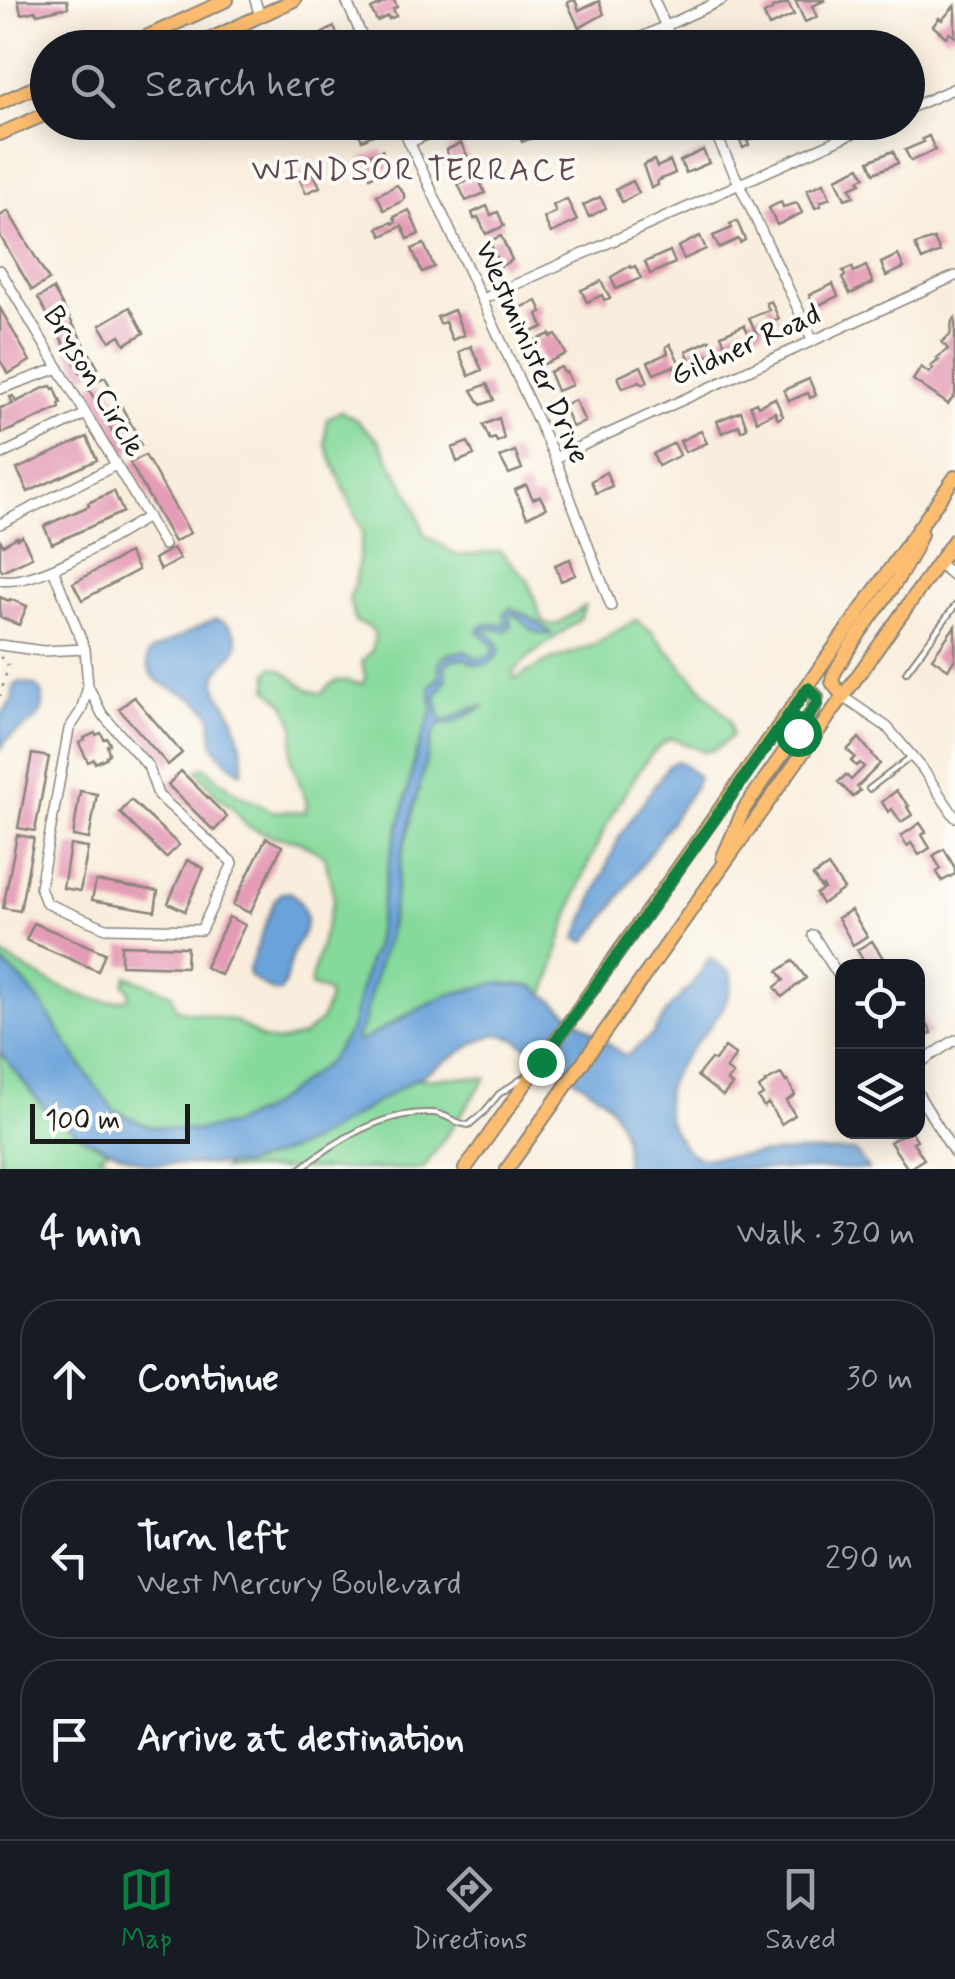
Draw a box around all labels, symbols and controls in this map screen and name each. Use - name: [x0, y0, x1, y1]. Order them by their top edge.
- search box: [30, 30, 925, 140]
- icon: search: [65, 58, 120, 113]
- text: Search here: [145, 61, 336, 110]
- district label: WINDSOR TERRACE: [251, 150, 579, 192]
- street label: Westminister Drive: [465, 235, 598, 470]
- street label: Gildner Road: [665, 295, 827, 396]
- street label: Bryson Circle: [33, 299, 154, 465]
- route start: [776, 711, 822, 757]
- map controls: [835, 959, 925, 1139]
- button: locate: [835, 959, 925, 1049]
- route end: [519, 1040, 565, 1086]
- button: layers: [835, 1049, 925, 1139]
- scale bar: [30, 1099, 190, 1144]
- text: 100 m: [45, 1103, 120, 1140]
- text: 4 min: [40, 1207, 142, 1262]
- text: Walk · 320 m: [737, 1213, 915, 1255]
- icon: ahead: [42, 1352, 97, 1407]
- text: Continue: [137, 1355, 279, 1404]
- text: 30 m: [846, 1358, 913, 1400]
- text: Turn left: [137, 1514, 289, 1563]
- icon: left: [42, 1532, 97, 1587]
- text: 290 m: [825, 1538, 913, 1580]
- text: West Mercury Boulevard: [137, 1563, 461, 1605]
- icon: arrive: [42, 1712, 97, 1767]
- text: Arrive at destination: [137, 1715, 464, 1764]
- tab: Map: [119, 1862, 174, 1959]
- tab: Directions: [412, 1862, 527, 1959]
- tab: Saved: [765, 1862, 836, 1959]

